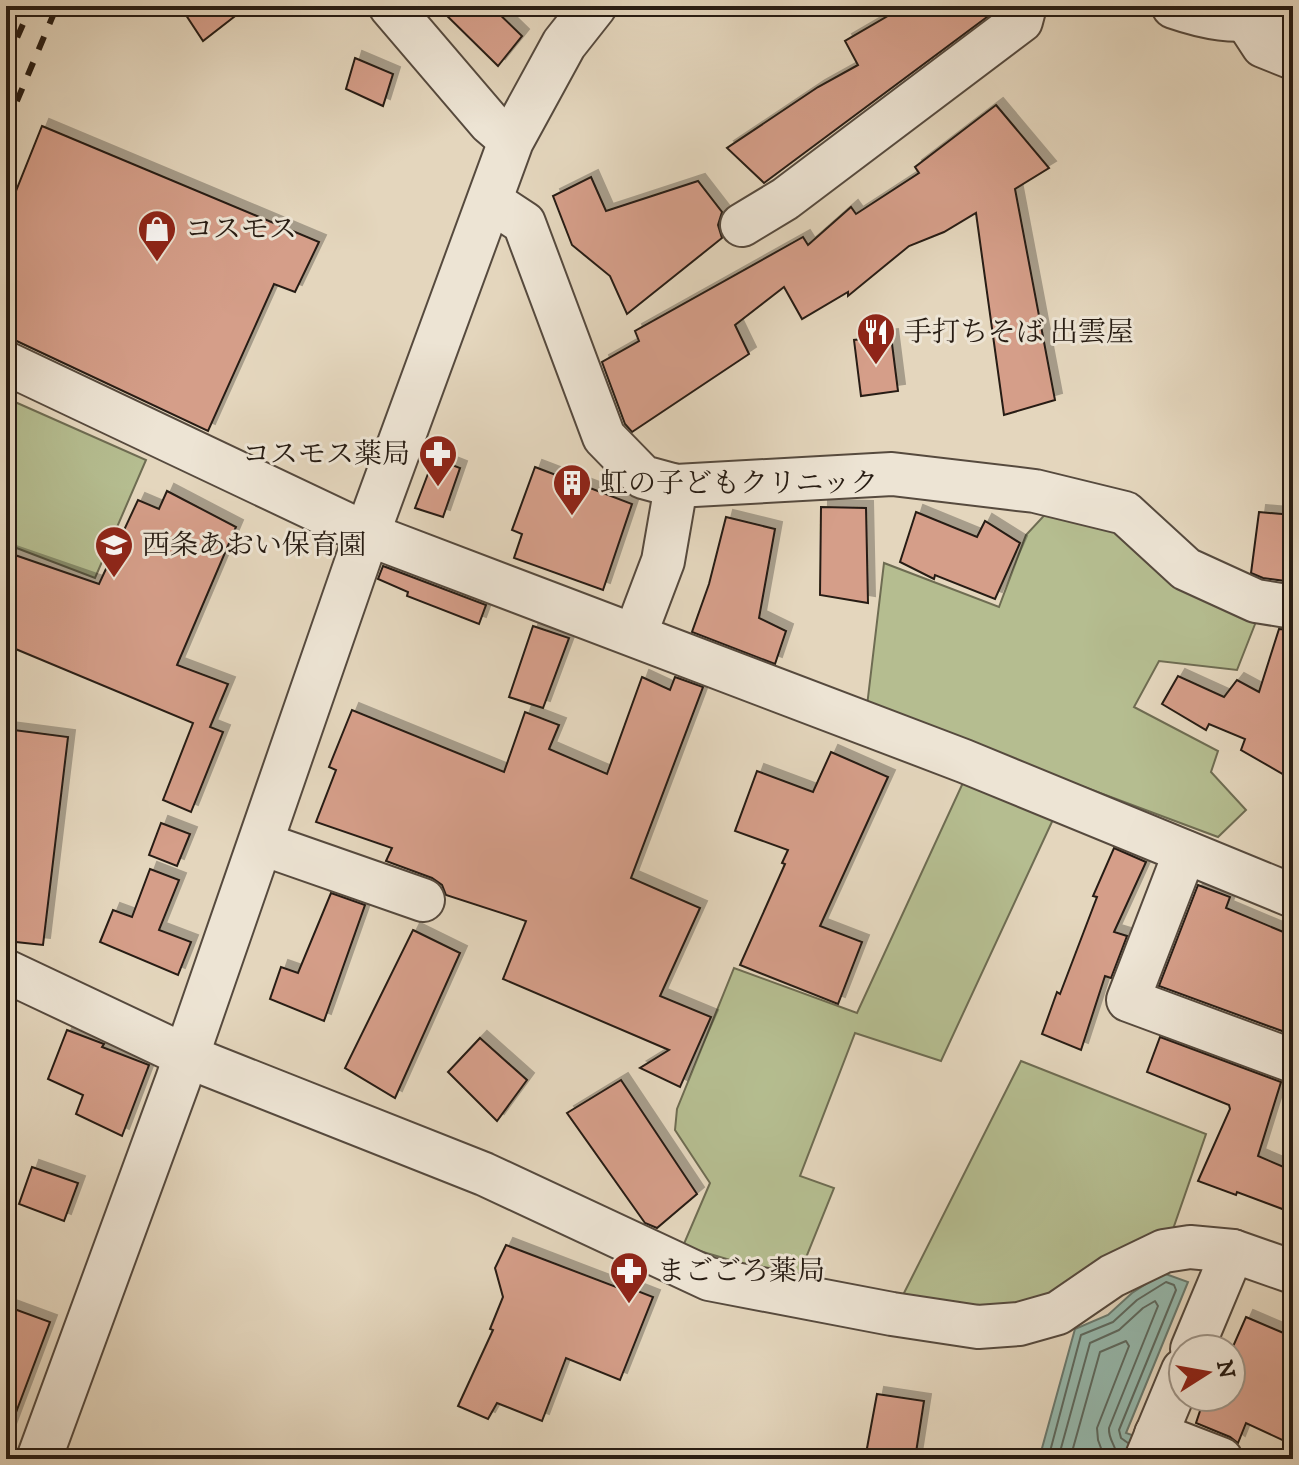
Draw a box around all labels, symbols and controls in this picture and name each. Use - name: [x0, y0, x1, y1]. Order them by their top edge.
- shop icon: コスモス: [136, 208, 178, 263]
- place label: コスモス: [185, 212, 297, 247]
- restaurant icon: 手打ちそば 出雲屋: [855, 311, 897, 366]
- place label: 手打ちそば 出雲屋: [904, 315, 1134, 350]
- pharmacy icon: コスモス薬局: [417, 433, 459, 488]
- place label: コスモス薬局: [242, 437, 410, 472]
- building icon: 虹の子どもクリニック: [551, 462, 593, 517]
- place label: 虹の子どもクリニック: [600, 466, 878, 501]
- school or university icon: 西条あおい保育園: [93, 524, 135, 579]
- place label: 西条あおい保育園: [142, 528, 366, 563]
- pharmacy icon: まごごろ薬局: [608, 1250, 650, 1305]
- place label: まごごろ薬局: [657, 1254, 825, 1289]
- north arrow: [1167, 1333, 1247, 1413]
- text: N: [1210, 1358, 1240, 1381]

